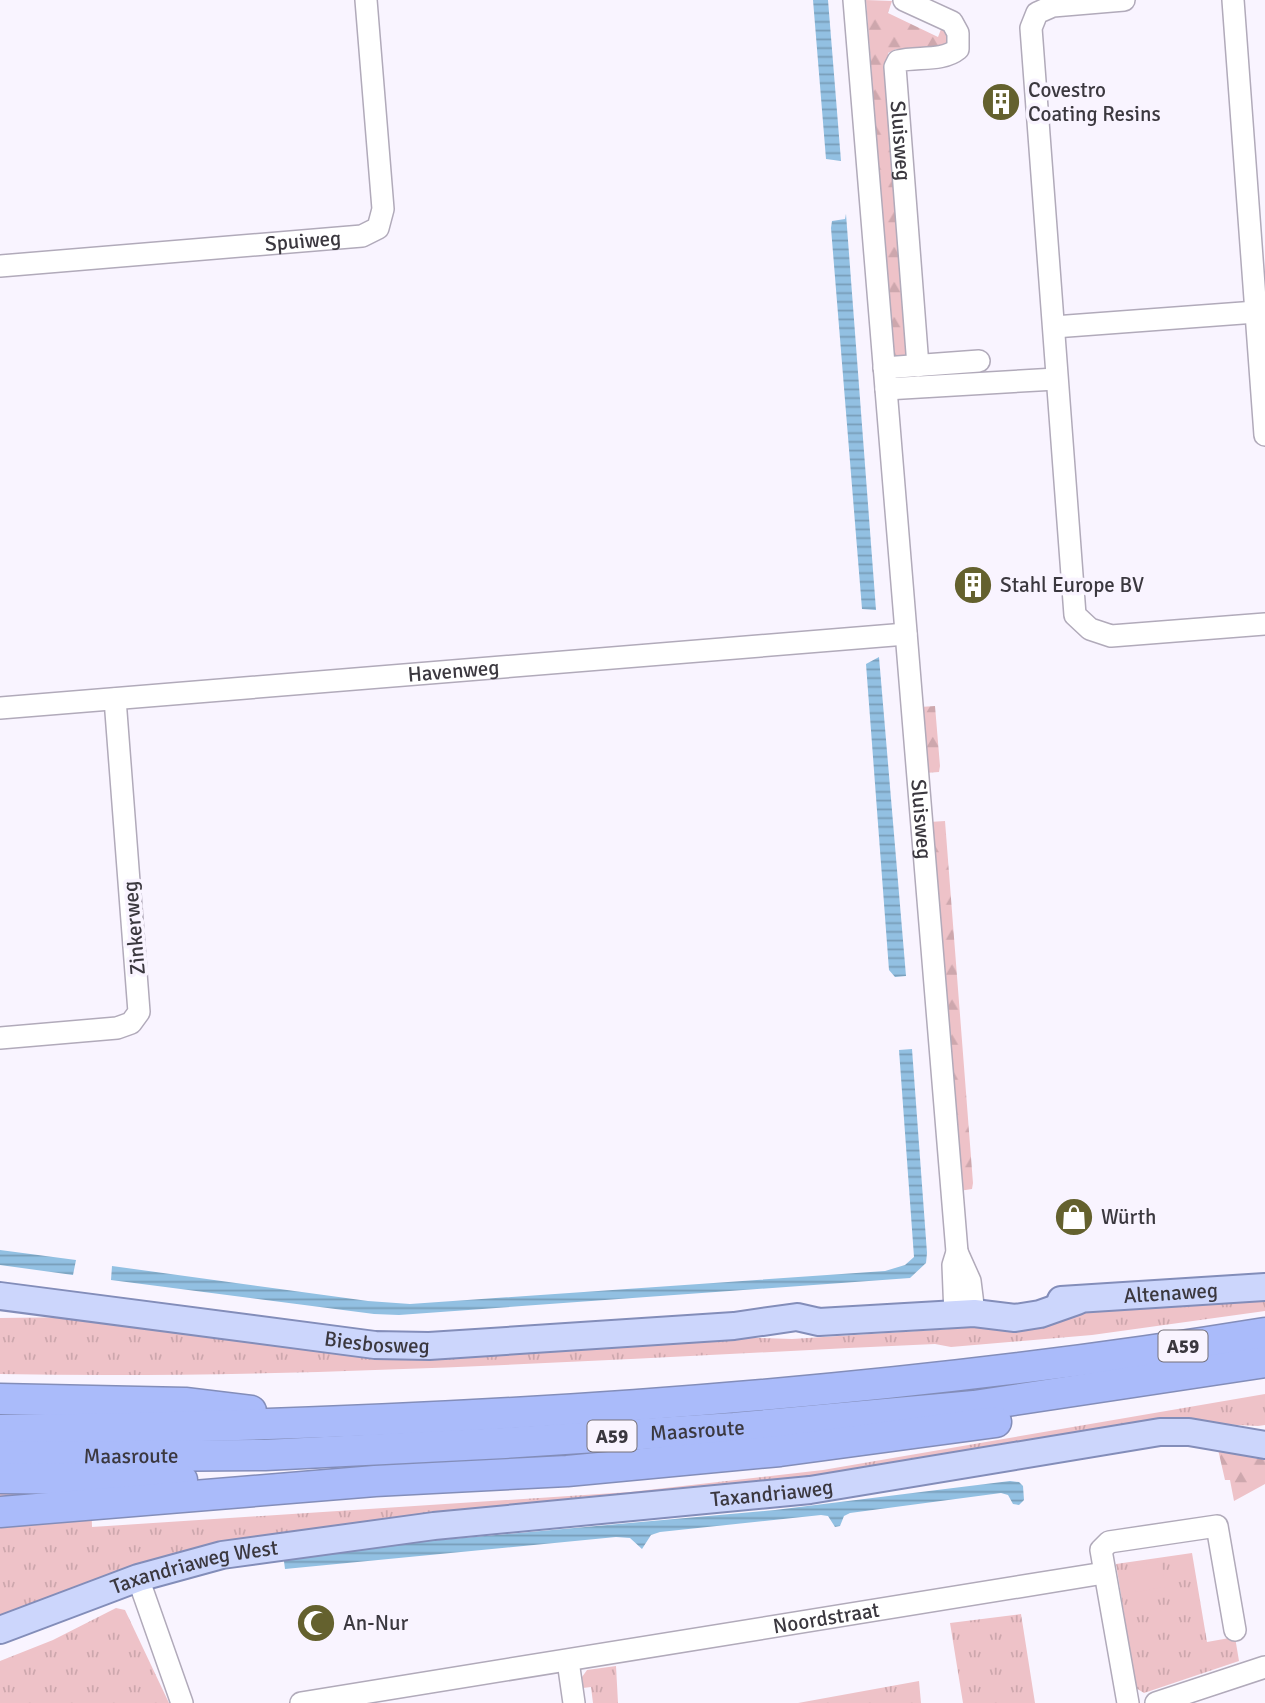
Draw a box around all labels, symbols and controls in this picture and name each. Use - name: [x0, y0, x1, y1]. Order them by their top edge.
- place label: Covestro Coating Resins: [1028, 77, 1161, 127]
- building icon: Covestro Coating Resins: [980, 81, 1022, 123]
- street label: Sluisweg: [885, 100, 917, 182]
- street label: Spuiweg: [264, 225, 342, 257]
- building icon: Stahl Europe BV: [952, 564, 994, 606]
- place label: Stahl Europe BV: [1000, 572, 1144, 598]
- street label: Havenweg: [407, 654, 500, 688]
- street label: Sluisweg: [905, 778, 938, 860]
- street label: Zinkerweg: [117, 880, 151, 976]
- shop icon: Würth: [1053, 1196, 1095, 1238]
- place label: Würth: [1101, 1204, 1157, 1230]
- street label: Altenaweg: [1123, 1277, 1219, 1309]
- street label: Biesbosweg: [323, 1325, 430, 1359]
- road number: A59: [1158, 1330, 1208, 1362]
- street label: Maasroute: [649, 1414, 746, 1446]
- road number: A59: [588, 1420, 636, 1452]
- street label: Maasroute: [83, 1443, 179, 1469]
- street label: Taxandriaweg: [709, 1473, 835, 1512]
- street label: Taxandriaweg West: [107, 1534, 280, 1600]
- street label: Noordstraat: [771, 1597, 881, 1639]
- mosque icon: An-Nur: [295, 1602, 337, 1644]
- place label: An-Nur: [343, 1610, 408, 1636]

